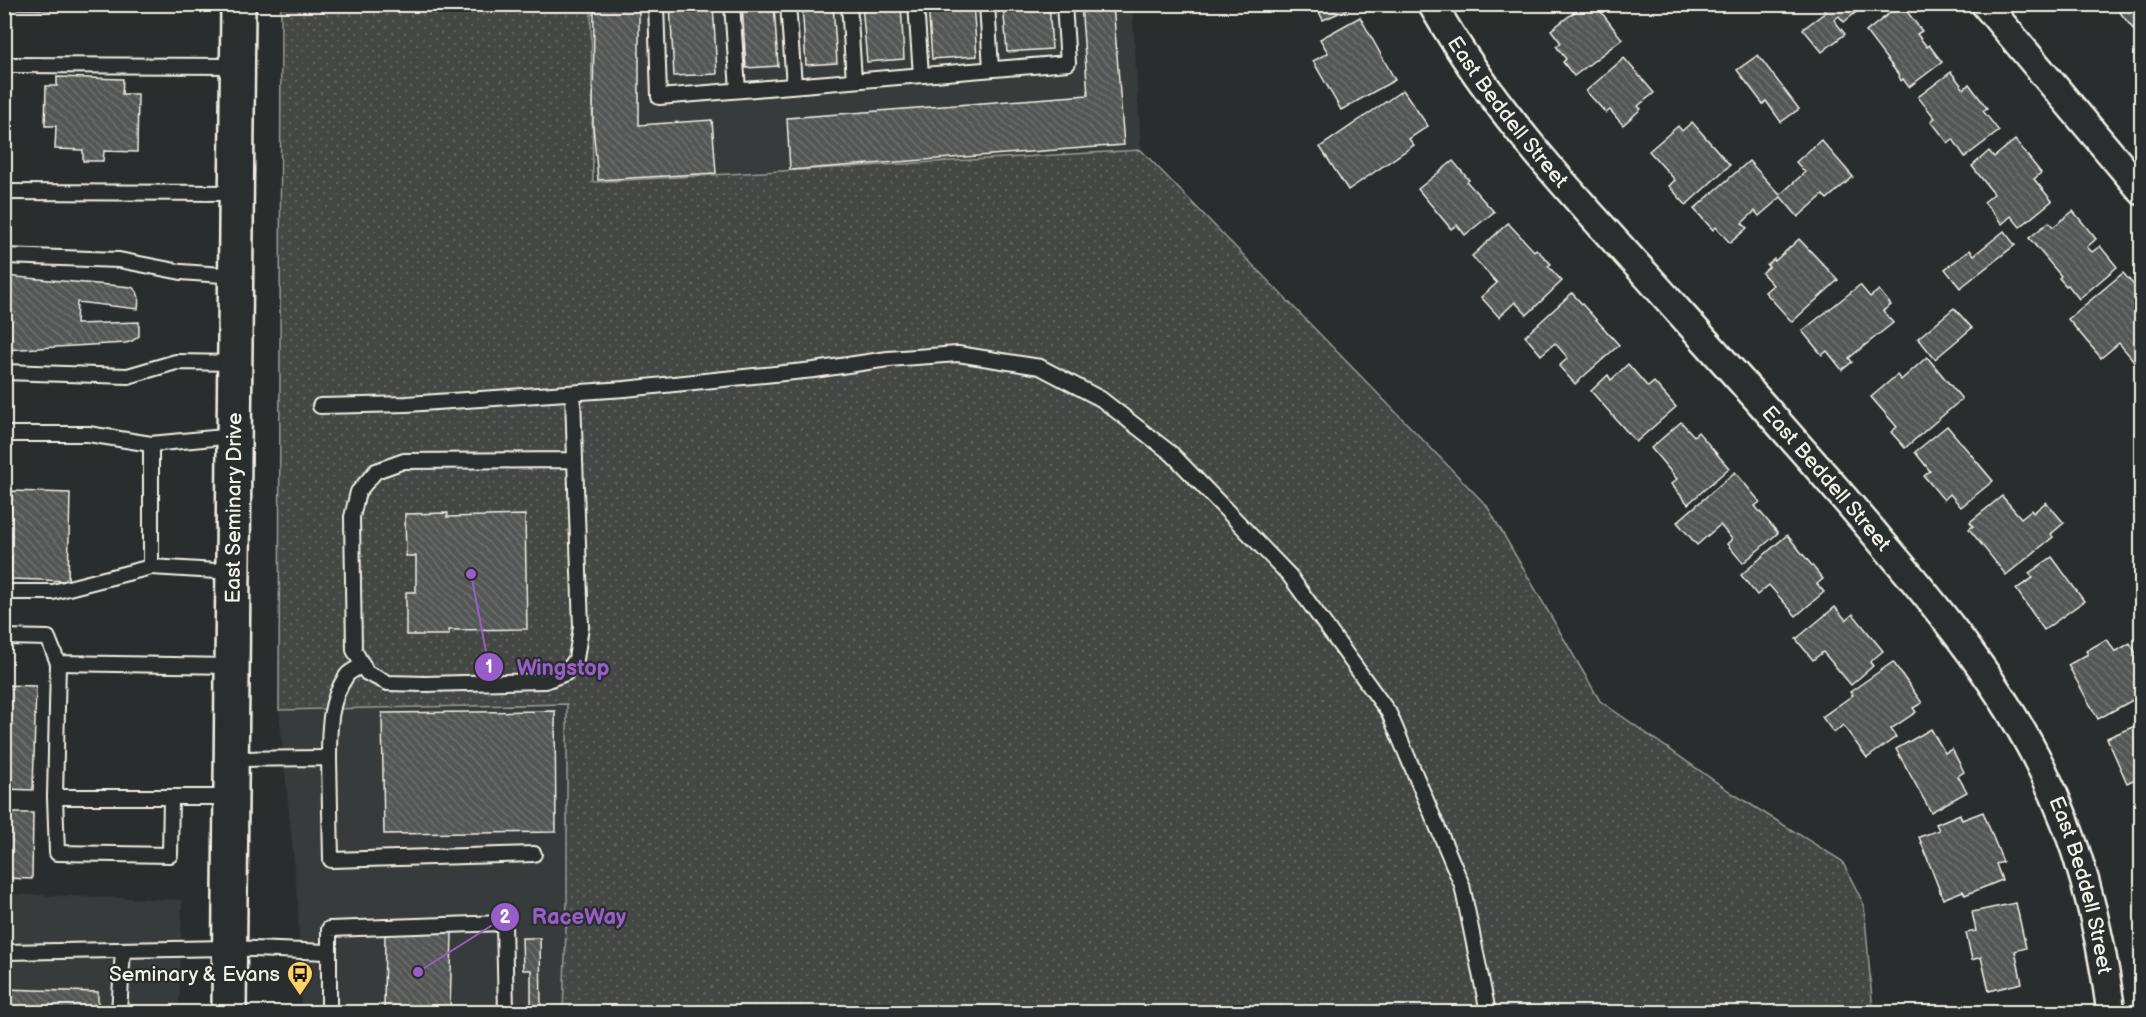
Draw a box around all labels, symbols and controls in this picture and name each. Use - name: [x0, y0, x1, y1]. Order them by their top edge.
- street label: East Beddell Street: [1442, 31, 1574, 193]
- street label: East Beddell Street: [1757, 401, 1897, 556]
- street label: East Seminary Drive: [220, 412, 247, 604]
- callout: Wingstop: [474, 647, 621, 687]
- text: Wingstop: [517, 655, 609, 682]
- text: 1: [485, 657, 493, 678]
- street label: East Beddell Street: [2044, 792, 2118, 976]
- callout: RaceWay: [490, 897, 638, 937]
- text: RaceWay: [532, 904, 626, 931]
- text: 2: [500, 907, 511, 928]
- bus stop icon: Seminary & Evans: [285, 959, 315, 997]
- place label: Seminary & Evans: [109, 962, 280, 987]

